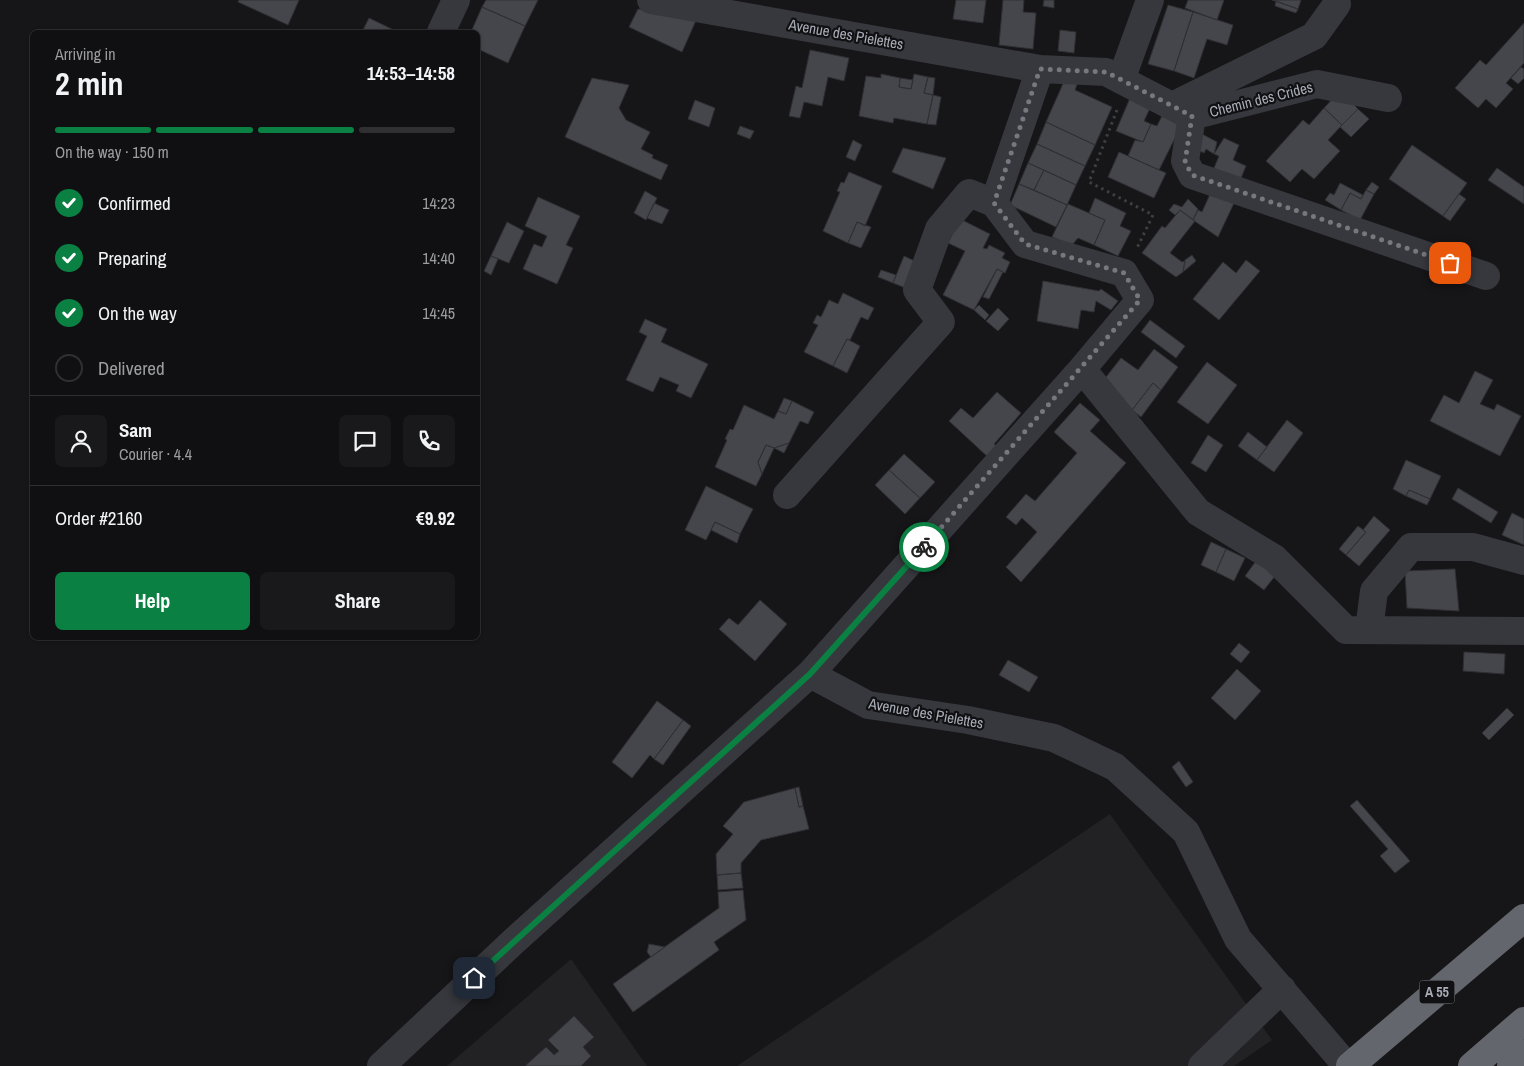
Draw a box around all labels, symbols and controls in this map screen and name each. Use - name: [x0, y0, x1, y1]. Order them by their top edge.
- street label: Avenue des Pielettes: [786, 13, 905, 54]
- text: Arriving in: [55, 43, 116, 65]
- text: 14:53–14:58: [367, 60, 455, 86]
- text: 2 min: [55, 62, 124, 105]
- street label: Chemin des Crides: [1207, 76, 1315, 122]
- text: On the way · 150 m: [55, 141, 169, 163]
- icon: check: [55, 189, 83, 217]
- text: Confirmed: [98, 190, 171, 216]
- text: 14:23: [422, 192, 455, 214]
- pin: [1429, 242, 1471, 284]
- icon: check: [55, 244, 83, 272]
- text: Preparing: [98, 245, 166, 271]
- text: 14:40: [422, 247, 455, 269]
- icon: bag: [1436, 249, 1464, 277]
- icon: check: [55, 299, 83, 327]
- text: On the way: [98, 300, 177, 326]
- text: 14:45: [422, 302, 455, 324]
- text: Delivered: [98, 355, 165, 381]
- button: person: [55, 415, 107, 467]
- button: chat: [339, 415, 391, 467]
- button: phone: [403, 415, 455, 467]
- text: Sam: [119, 417, 152, 443]
- text: Courier · 4.4: [119, 443, 192, 465]
- text: Order #2160: [55, 505, 142, 531]
- text: €9.92: [416, 505, 455, 531]
- courier: [899, 522, 949, 572]
- icon: bike: [910, 533, 938, 561]
- button: Help: [55, 572, 250, 630]
- button: Share: [260, 572, 455, 630]
- street label: Avenue des Pielettes: [866, 692, 985, 733]
- pin: [453, 957, 495, 999]
- icon: home: [460, 964, 488, 992]
- road number: A 55: [1420, 980, 1454, 1004]

